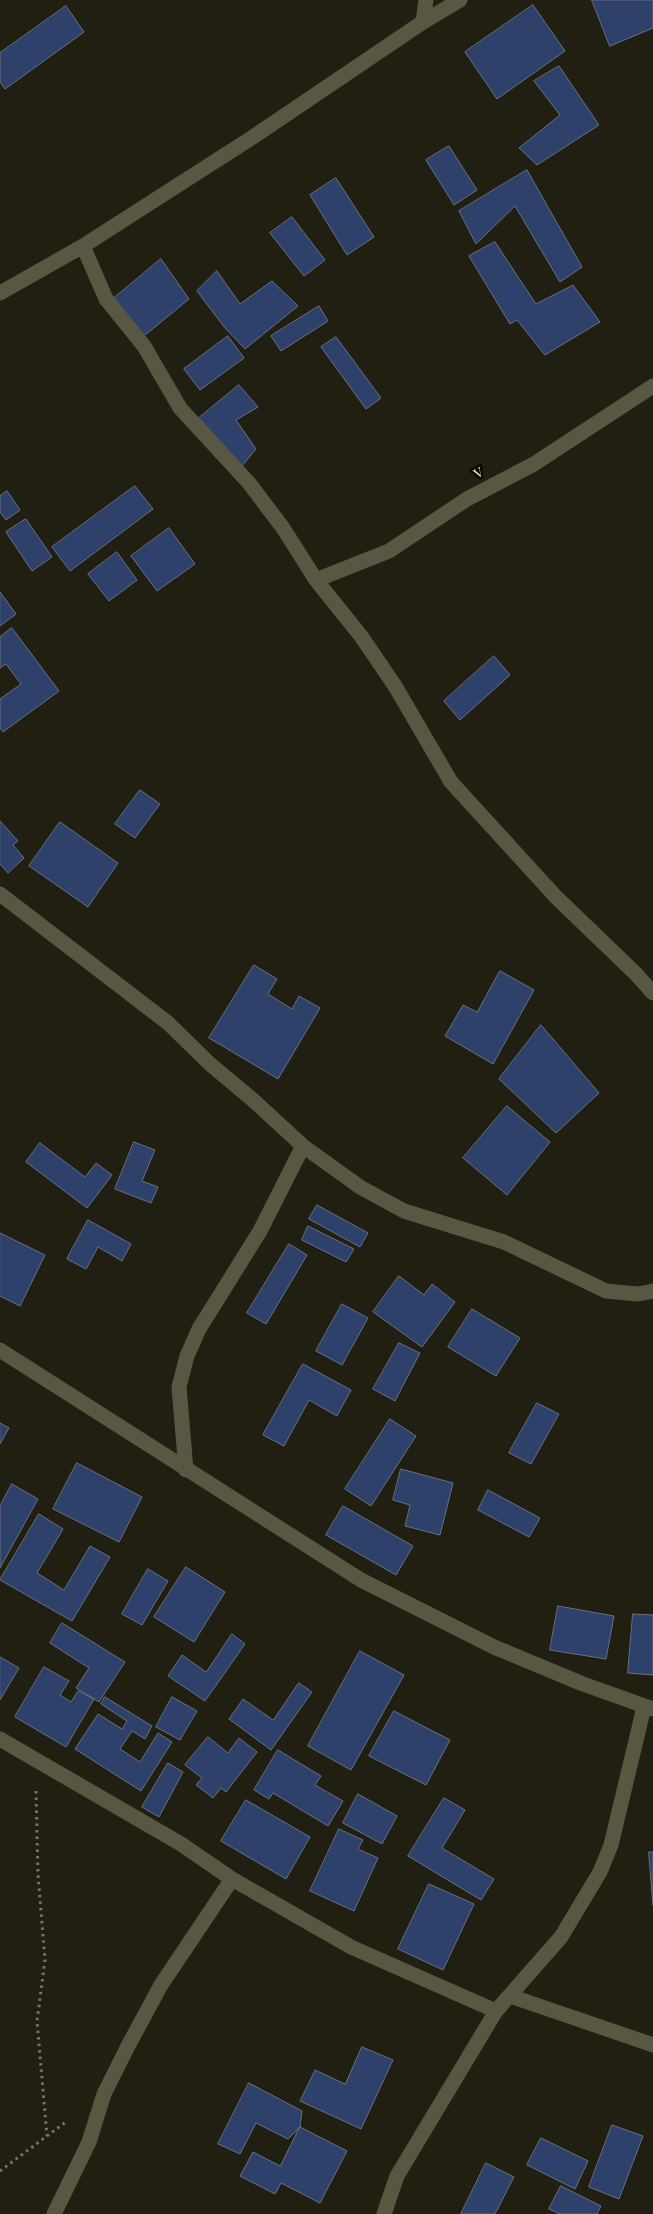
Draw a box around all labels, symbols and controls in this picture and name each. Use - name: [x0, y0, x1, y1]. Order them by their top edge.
- street label: v: [469, 460, 487, 484]

